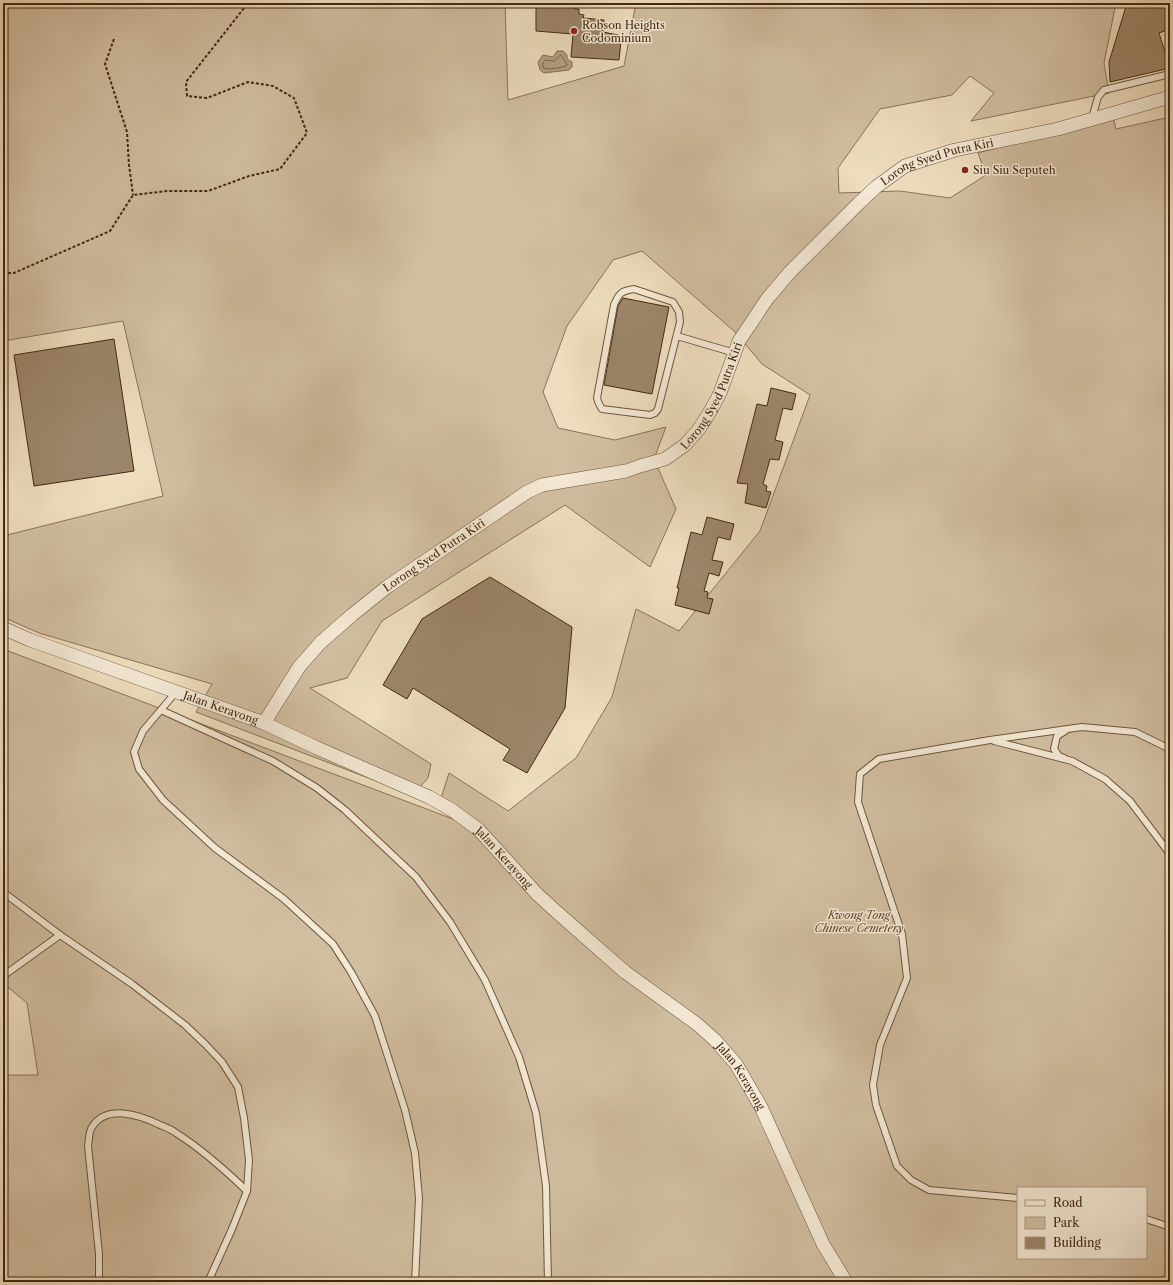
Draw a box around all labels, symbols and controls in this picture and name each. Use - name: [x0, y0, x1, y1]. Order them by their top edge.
- place label: Robson Heights Codominium: [582, 18, 665, 45]
- marker: Robson Heights Codominium: [569, 26, 579, 36]
- street label: Lorong Syed Putra Kiri: [878, 135, 995, 188]
- place label: Siu Siu Seputeh: [973, 163, 1056, 177]
- marker: Siu Siu Seputeh: [960, 165, 970, 175]
- street label: Lorong Syed Putra Kiri: [677, 340, 745, 452]
- street label: Lorong Syed Putra Kiri: [380, 515, 488, 595]
- street label: Jalan Kerayong: [180, 687, 260, 727]
- street label: Jalan Kerayong: [472, 822, 536, 892]
- park label: Kwong Tong Chinese Cemetery: [815, 908, 904, 935]
- street label: Jalan Kerayong: [712, 1038, 768, 1112]
- legend: [1017, 1187, 1147, 1259]
- text: Road: [1053, 1195, 1083, 1210]
- text: Park: [1053, 1215, 1080, 1230]
- text: Building: [1053, 1235, 1101, 1250]

